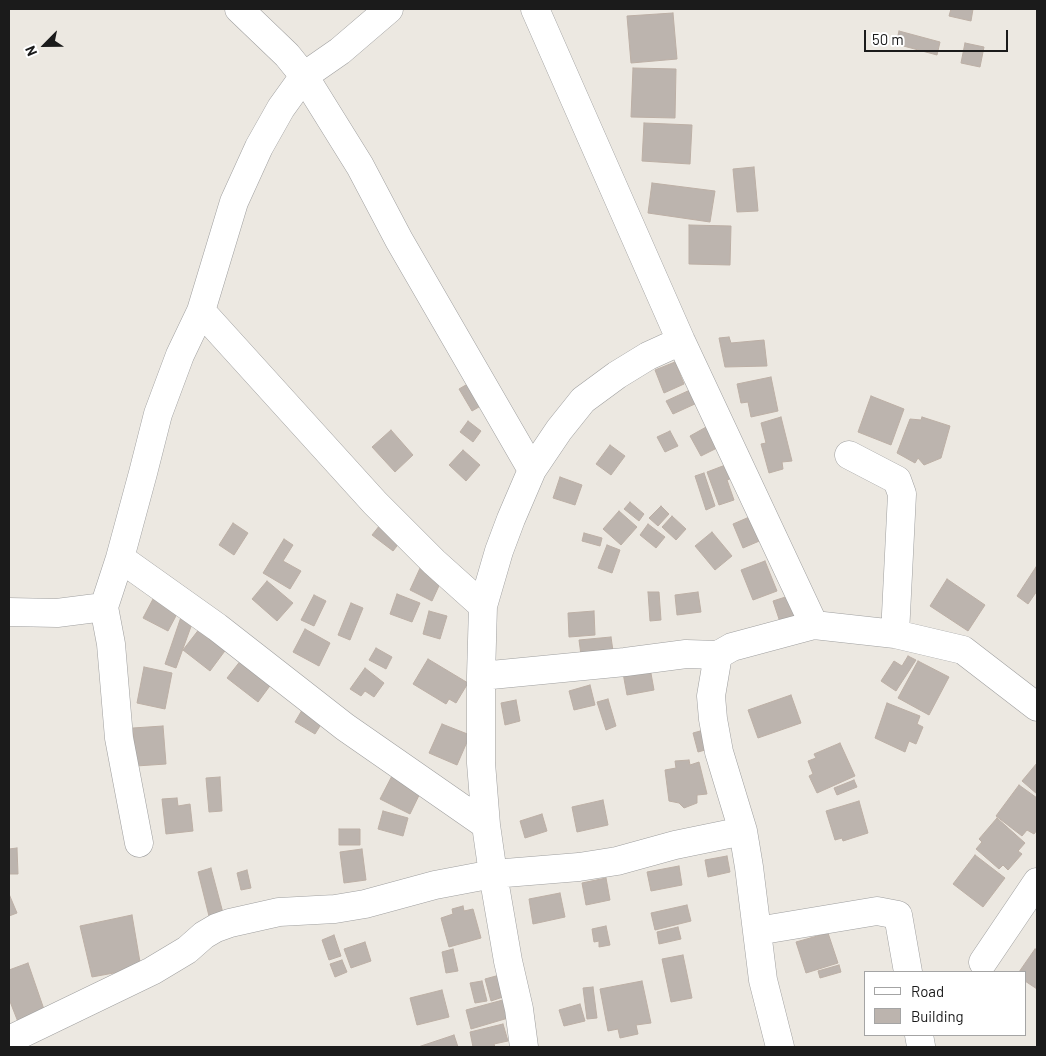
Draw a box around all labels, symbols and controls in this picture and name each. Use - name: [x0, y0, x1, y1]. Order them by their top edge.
- north arrow: [20, 20, 70, 70]
- scale bar: [866, 20, 1010, 52]
- text: 50 m: [872, 30, 904, 48]
- text: N: [21, 43, 40, 59]
- legend: [864, 971, 1026, 1036]
- text: Road: [911, 982, 944, 1000]
- text: Building: [911, 1007, 964, 1025]

